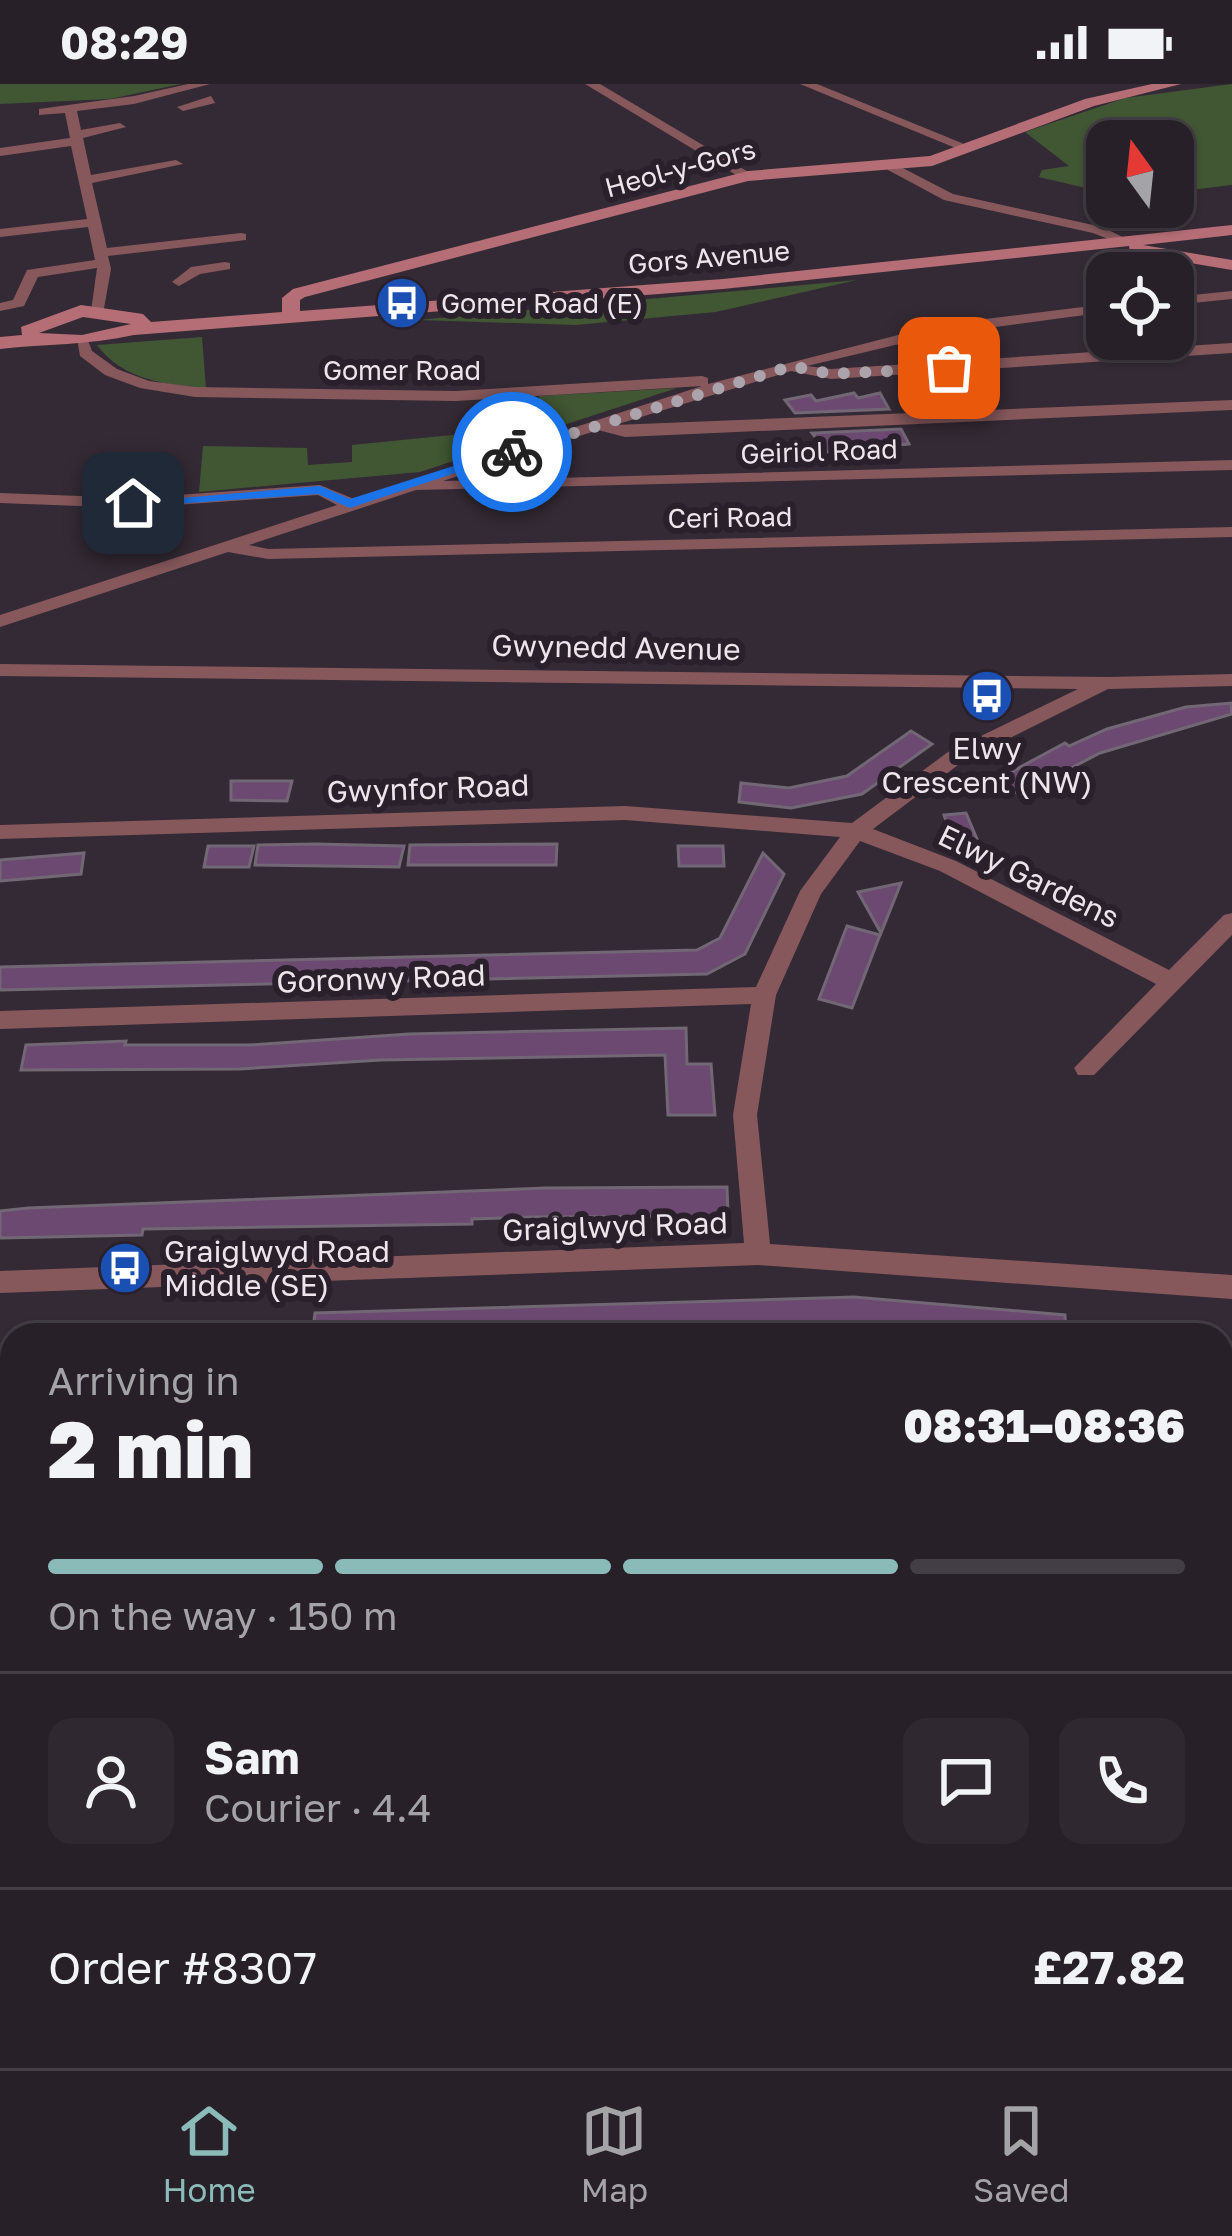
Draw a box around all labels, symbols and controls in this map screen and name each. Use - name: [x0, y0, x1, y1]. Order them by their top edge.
- text: 08:29: [60, 15, 188, 69]
- north arrow: [1086, 120, 1194, 228]
- map controls: [1086, 120, 1194, 360]
- street label: Heol-y-Gors: [601, 133, 759, 203]
- street label: Gors Avenue: [627, 234, 791, 280]
- button: locate: [1086, 252, 1194, 360]
- bus stop icon: Gomer Road (E): [374, 275, 430, 331]
- place label: Gomer Road (E): [441, 287, 643, 319]
- pin: [898, 317, 1000, 419]
- icon: bag: [916, 335, 982, 401]
- street label: Gomer Road: [323, 354, 481, 386]
- courier: [452, 392, 572, 512]
- icon: bike: [479, 419, 545, 485]
- street label: Geiriol Road: [740, 432, 898, 470]
- pin: [82, 452, 184, 554]
- icon: home: [100, 470, 166, 536]
- street label: Ceri Road: [667, 500, 793, 534]
- street label: Gwynedd Avenue: [491, 627, 741, 667]
- bus stop icon: Elwy Crescent (NW): [959, 668, 1015, 724]
- place label: Elwy Crescent (NW): [882, 730, 1092, 800]
- street label: Gwynfor Road: [326, 766, 530, 810]
- street label: Elwy Gardens: [933, 817, 1125, 935]
- street label: Goronwy Road: [276, 956, 486, 1000]
- street label: Graiglwyd Road: [502, 1204, 728, 1248]
- place label: Graiglwyd Road Middle (SE): [164, 1233, 390, 1303]
- bus stop icon: Graiglwyd Road Middle (SE): [97, 1240, 153, 1296]
- text: Arriving in: [48, 1357, 239, 1404]
- text: 08:31–08:36: [903, 1398, 1185, 1452]
- text: 2 min: [48, 1402, 253, 1495]
- text: On the way · 150 m: [48, 1592, 398, 1639]
- button: person: [48, 1718, 174, 1844]
- button: chat: [903, 1718, 1029, 1844]
- button: phone: [1059, 1718, 1185, 1844]
- text: Sam: [204, 1730, 300, 1784]
- text: Courier · 4.4: [204, 1784, 432, 1831]
- text: Order #8307: [48, 1940, 317, 1994]
- text: £27.82: [1033, 1940, 1185, 1994]
- tab: Home: [163, 2098, 256, 2209]
- tab: Map: [581, 2098, 648, 2209]
- tab: Saved: [973, 2098, 1069, 2209]

